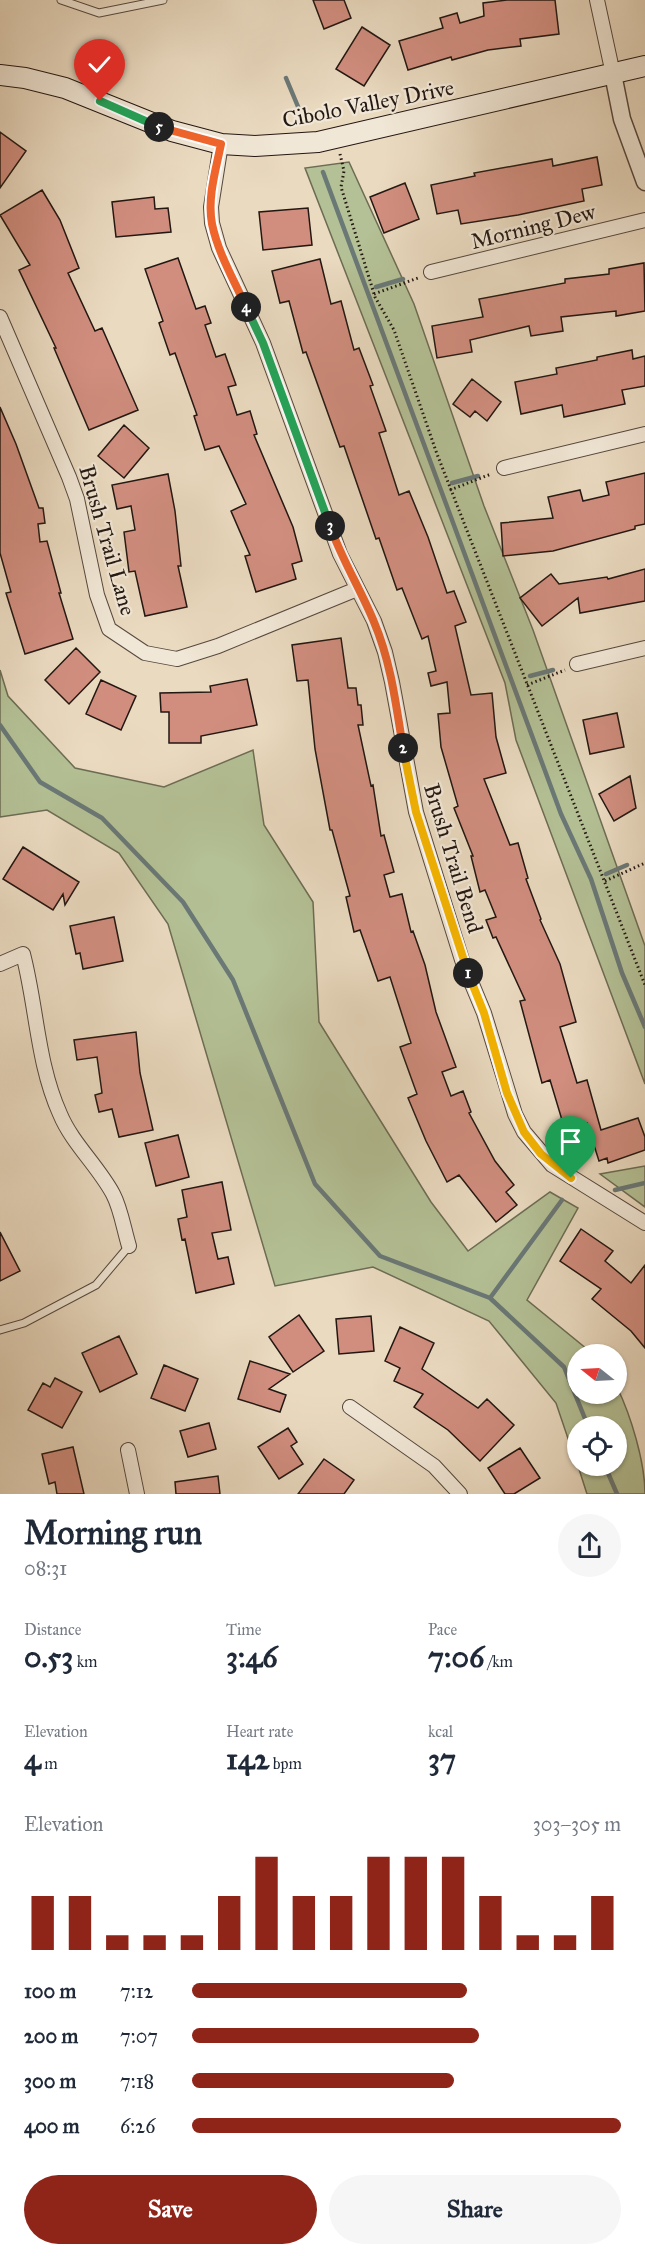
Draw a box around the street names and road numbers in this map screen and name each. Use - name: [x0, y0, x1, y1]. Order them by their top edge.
- street label: Cibolo Valley Drive: [280, 74, 456, 133]
- street label: Morning Dew: [468, 198, 599, 255]
- street label: Brush Trail Lane: [73, 462, 142, 618]
- street label: Brush Trail Bend: [418, 780, 489, 936]

